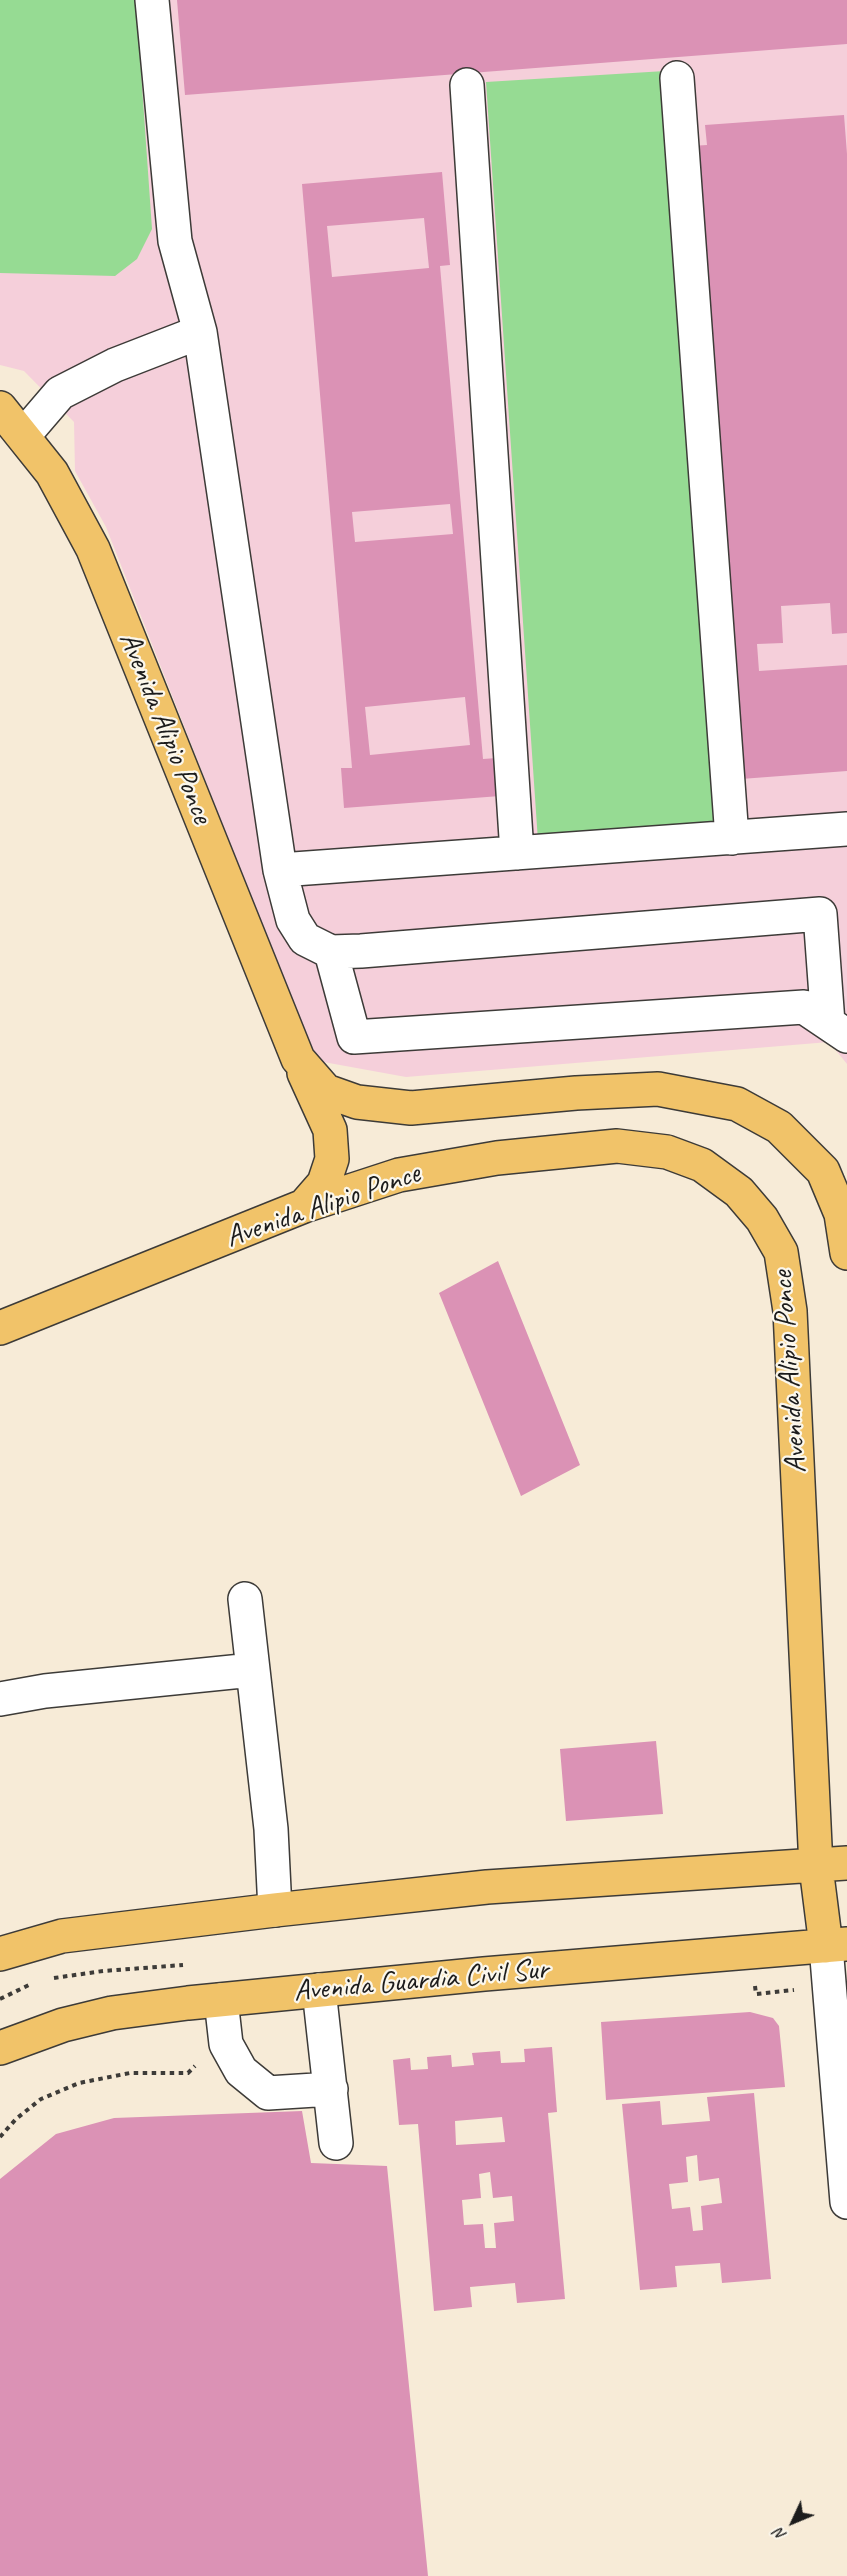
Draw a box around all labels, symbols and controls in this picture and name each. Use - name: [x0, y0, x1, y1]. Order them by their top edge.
- street label: Avenida Alipio Ponce: [110, 627, 220, 829]
- street label: Avenida Alipio Ponce: [221, 1156, 425, 1256]
- street label: Avenida Alipio Ponce: [765, 1270, 815, 1474]
- street label: Avenida Guardia Civil Sur: [292, 1952, 550, 2010]
- north arrow: [763, 2492, 823, 2552]
- text: N: [769, 2524, 791, 2545]

